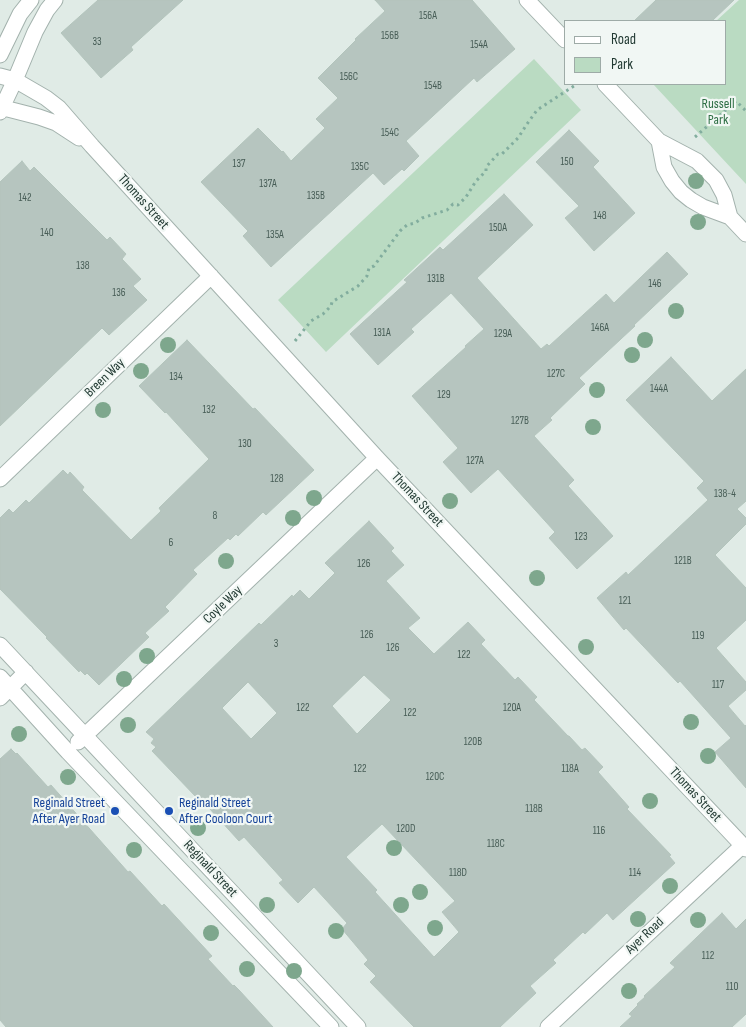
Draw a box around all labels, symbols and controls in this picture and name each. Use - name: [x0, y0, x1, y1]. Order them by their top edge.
- house number: 156A: [419, 9, 437, 23]
- legend: [564, 20, 726, 85]
- house number: 156B: [381, 29, 399, 43]
- text: Road: [611, 30, 636, 49]
- house number: 33: [92, 35, 102, 49]
- house number: 154A: [470, 38, 488, 52]
- text: Park: [611, 55, 633, 74]
- house number: 156C: [340, 70, 358, 84]
- house number: 154B: [424, 79, 442, 93]
- park label: Russell Park: [701, 96, 735, 128]
- house number: 154C: [381, 126, 399, 140]
- house number: 150: [560, 155, 574, 169]
- house number: 137: [233, 157, 245, 171]
- house number: 135C: [351, 160, 369, 174]
- street label: Thomas Street: [114, 171, 172, 233]
- house number: 137A: [259, 177, 277, 191]
- house number: 135B: [307, 189, 325, 203]
- house number: 142: [18, 191, 32, 205]
- house number: 148: [593, 209, 607, 223]
- house number: 150A: [489, 221, 507, 235]
- house number: 140: [40, 226, 54, 240]
- house number: 135A: [266, 228, 284, 242]
- house number: 138: [76, 259, 90, 273]
- house number: 131B: [427, 272, 445, 286]
- house number: 146: [648, 277, 662, 291]
- house number: 136: [112, 286, 126, 300]
- house number: 146A: [591, 321, 609, 335]
- house number: 131A: [373, 326, 391, 340]
- house number: 129A: [494, 327, 512, 341]
- street label: Breen Way: [82, 355, 128, 401]
- house number: 127C: [547, 367, 565, 381]
- house number: 134: [169, 370, 183, 384]
- house number: 144A: [650, 382, 668, 396]
- house number: 129: [437, 388, 451, 402]
- house number: 132: [202, 403, 216, 417]
- house number: 127B: [511, 414, 529, 428]
- house number: 130: [238, 437, 252, 451]
- house number: 127A: [466, 454, 484, 468]
- street label: Thomas Street: [387, 469, 447, 531]
- house number: 128: [270, 472, 284, 486]
- house number: 138-4: [714, 487, 736, 501]
- house number: 8: [213, 509, 217, 523]
- house number: 123: [574, 530, 588, 544]
- house number: 6: [169, 536, 173, 550]
- house number: 121B: [674, 554, 692, 568]
- house number: 126: [357, 557, 371, 571]
- street label: Coyle Way: [200, 582, 246, 628]
- house number: 121: [619, 594, 631, 608]
- house number: 126: [360, 628, 374, 642]
- house number: 119: [692, 629, 704, 643]
- house number: 3: [274, 637, 278, 651]
- house number: 126: [386, 641, 400, 655]
- house number: 122: [457, 648, 471, 662]
- house number: 117: [712, 678, 724, 692]
- house number: 122: [296, 701, 310, 715]
- house number: 120A: [503, 701, 521, 715]
- house number: 122: [403, 706, 417, 720]
- house number: 120B: [464, 735, 482, 749]
- house number: 122: [353, 762, 367, 776]
- house number: 118A: [561, 762, 579, 776]
- street label: Thomas Street: [665, 764, 725, 826]
- house number: 120C: [426, 770, 444, 784]
- place label: Reginald Street After Ayer Road: [33, 795, 105, 828]
- place label: Reginald Street After Cooloon Court: [179, 795, 273, 828]
- house number: 118B: [525, 802, 543, 816]
- marker: Reginald Street After Ayer Road: [109, 805, 121, 817]
- marker: Reginald Street After Cooloon Court: [163, 805, 175, 817]
- house number: 120D: [397, 822, 415, 836]
- house number: 116: [593, 824, 605, 838]
- street label: Reginald Street: [179, 837, 241, 901]
- house number: 118C: [487, 837, 505, 851]
- house number: 118D: [449, 866, 467, 880]
- house number: 114: [629, 866, 641, 880]
- street label: Ayer Road: [622, 914, 668, 958]
- house number: 112: [702, 949, 714, 963]
- house number: 110: [726, 980, 738, 994]

